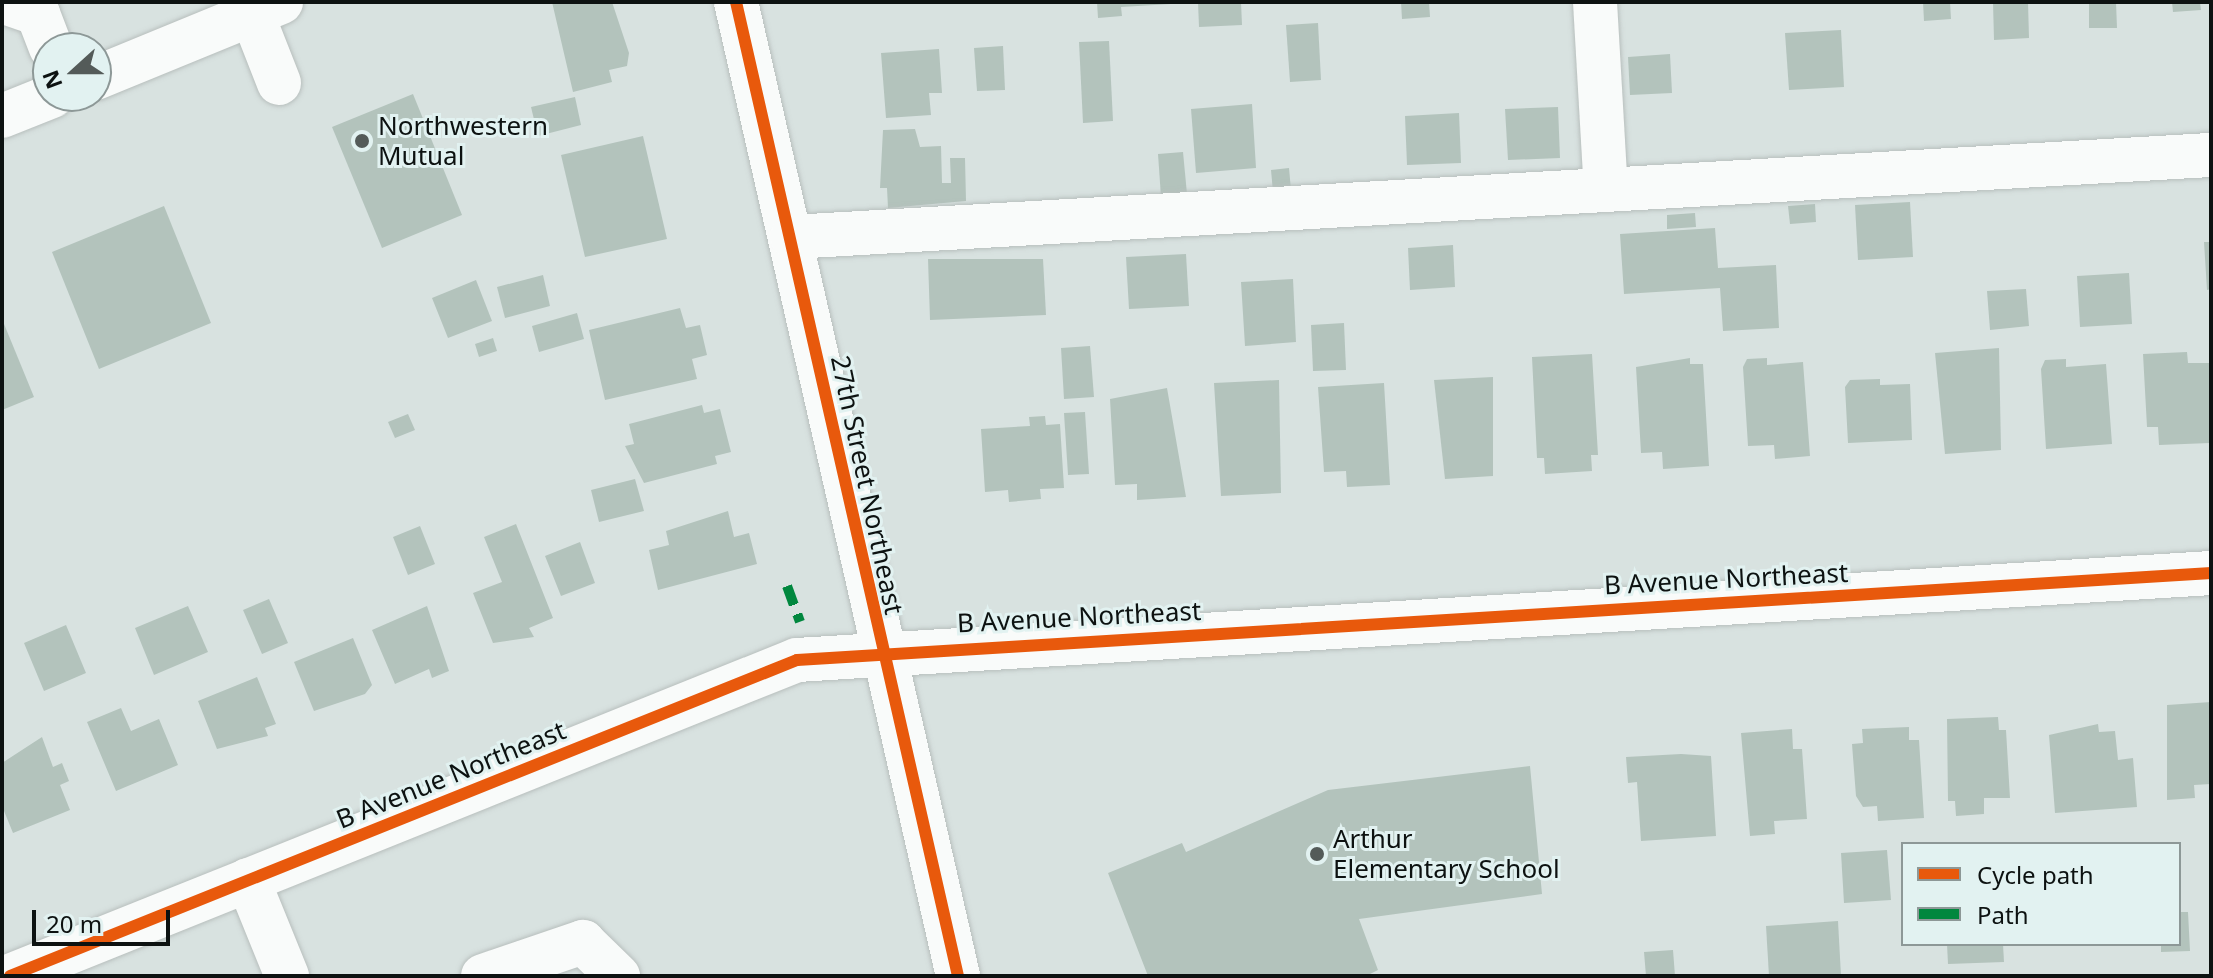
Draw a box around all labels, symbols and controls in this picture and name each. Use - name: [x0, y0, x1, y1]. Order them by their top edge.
- north arrow: [32, 32, 112, 112]
- text: N: [34, 66, 69, 94]
- place label: Northwestern Mutual: [378, 110, 548, 172]
- marker: Northwestern Mutual: [353, 132, 371, 150]
- street label: 27th Street Northeast: [824, 353, 910, 617]
- street label: B Avenue Northeast: [1603, 557, 1849, 601]
- street label: B Avenue Northeast: [956, 595, 1202, 639]
- street label: B Avenue Northeast: [332, 715, 570, 835]
- place label: Arthur Elementary School: [1333, 823, 1560, 884]
- legend: [1901, 842, 2181, 946]
- marker: Arthur Elementary School: [1308, 845, 1326, 863]
- text: Cycle path: [1977, 858, 2094, 891]
- scale bar: [36, 894, 174, 944]
- text: Path: [1977, 898, 2028, 931]
- text: 20 m: [46, 907, 102, 940]

